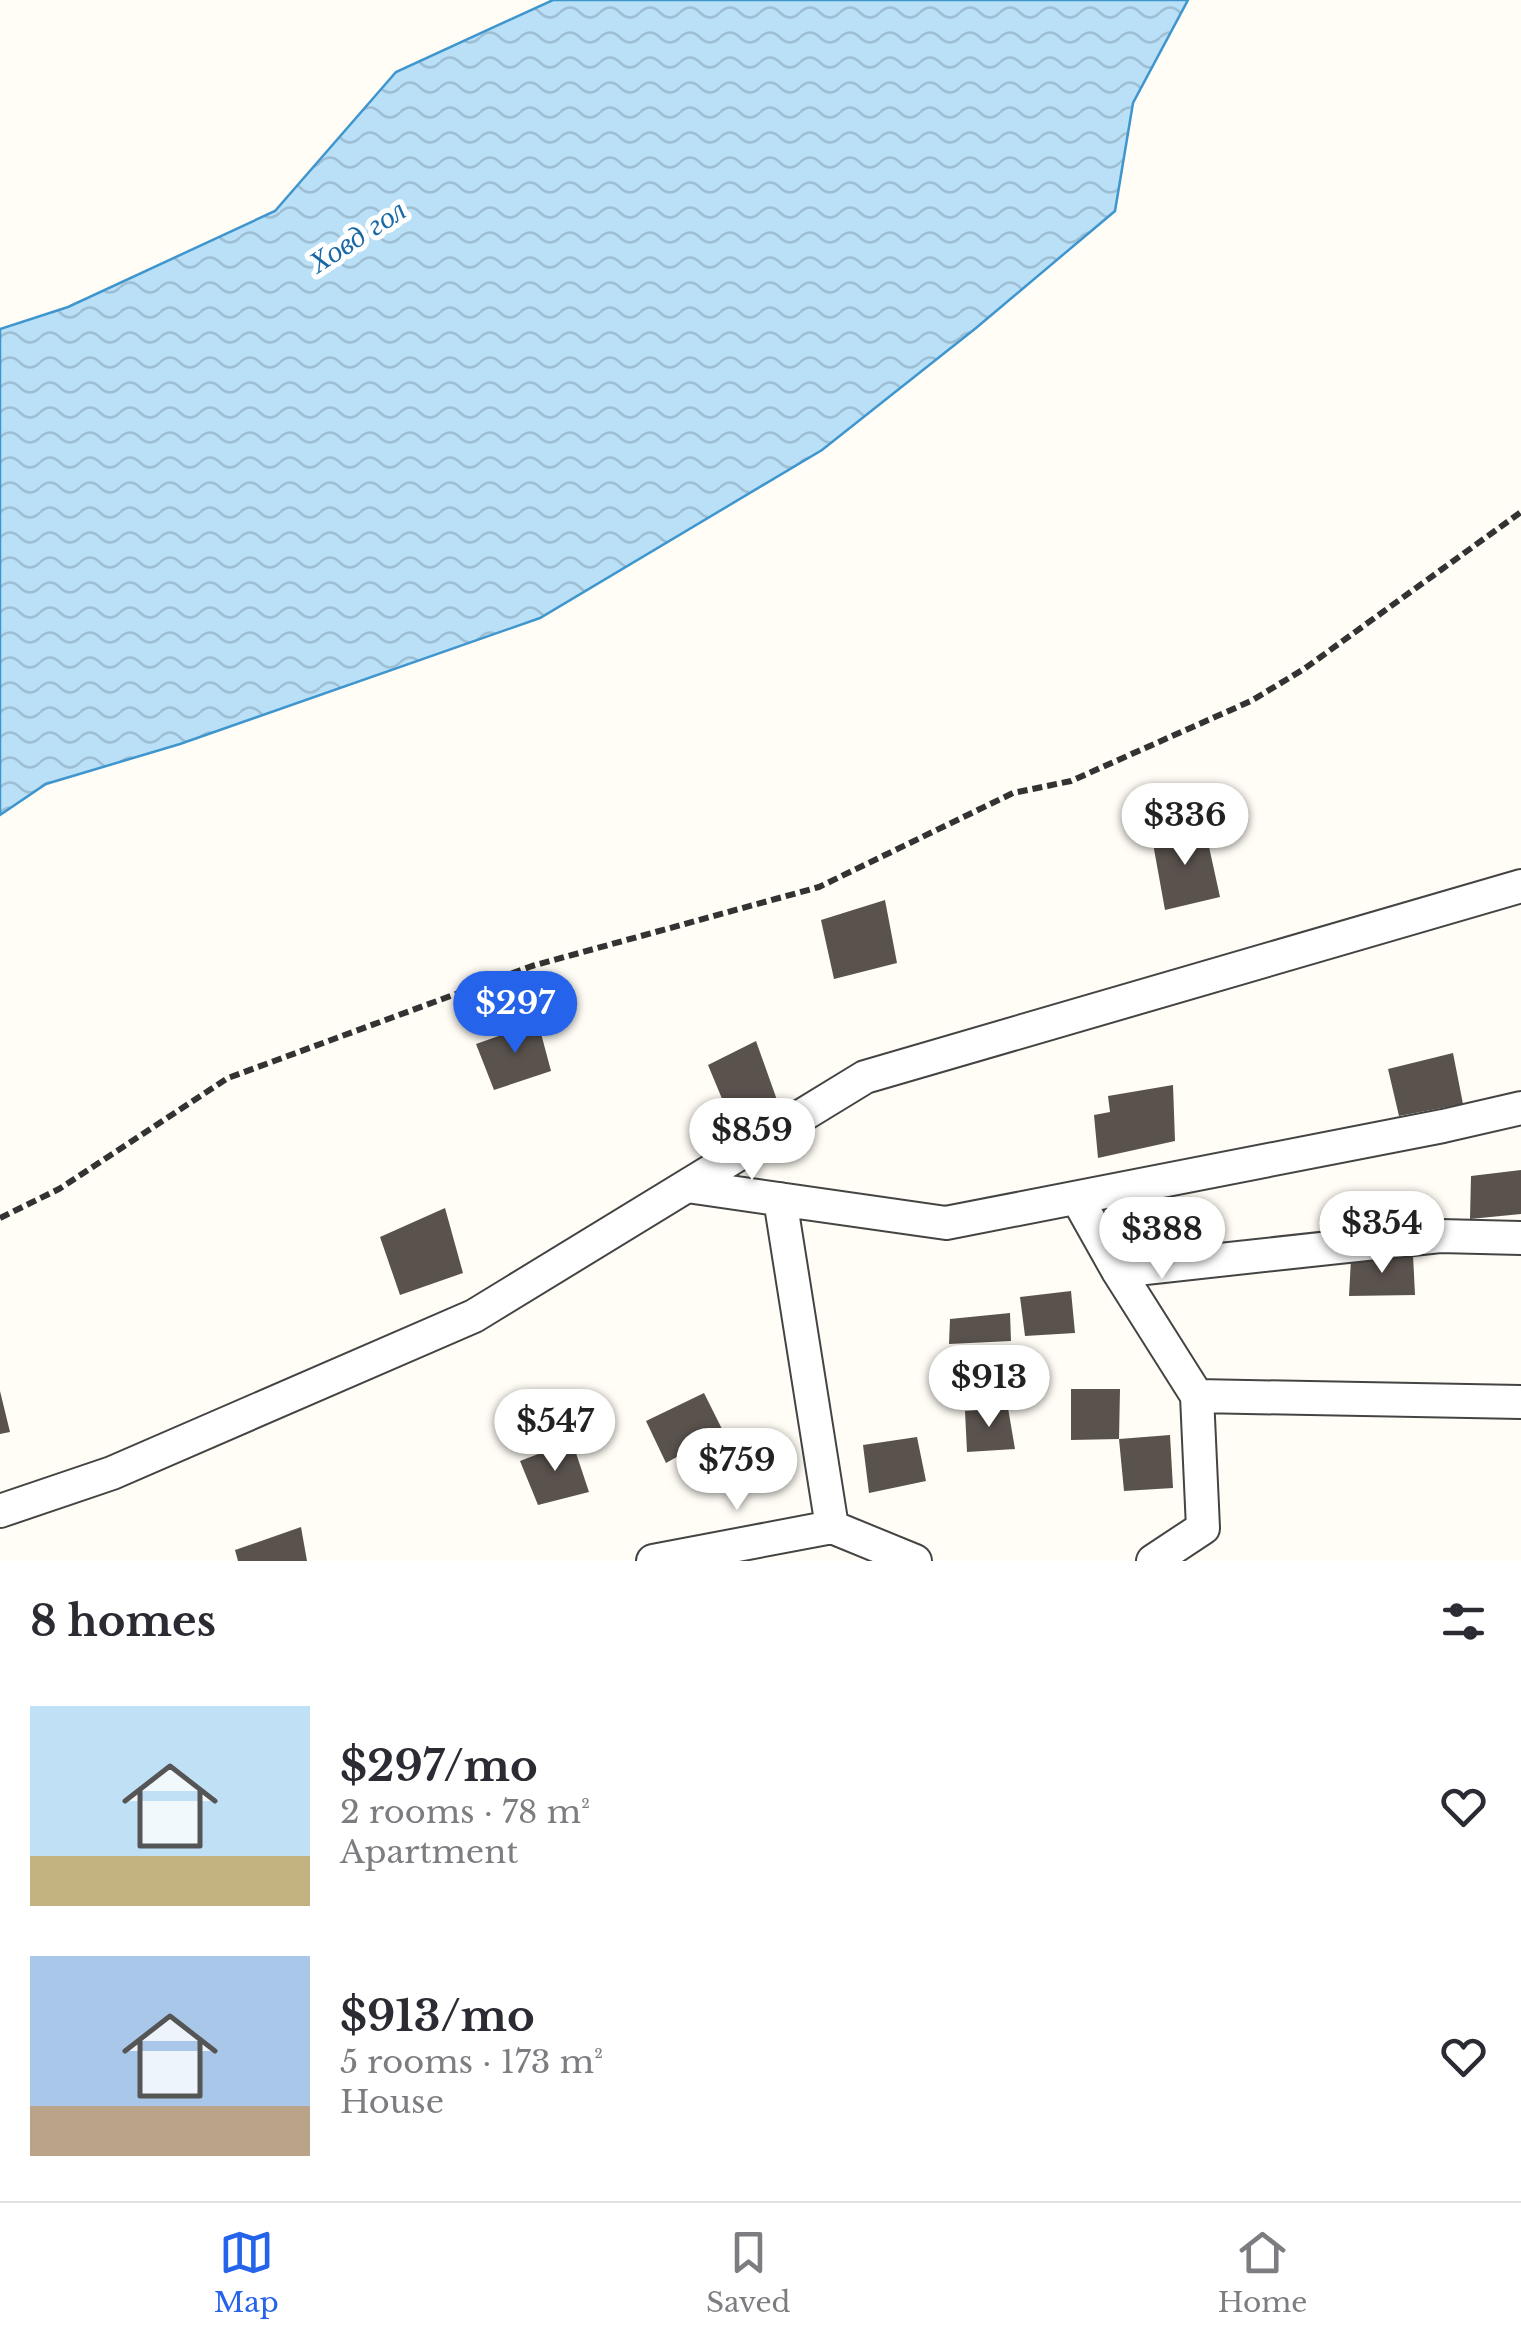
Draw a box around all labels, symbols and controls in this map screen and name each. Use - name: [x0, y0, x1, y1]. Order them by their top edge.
- water label: Ховд гол: [301, 191, 412, 281]
- pin: $336: [1126, 783, 1244, 868]
- text: $336: [1144, 795, 1226, 835]
- pin: $297: [456, 971, 574, 1056]
- text: $297: [475, 983, 555, 1023]
- pin: $859: [693, 1098, 811, 1183]
- text: $859: [711, 1110, 793, 1150]
- pin: $354: [1323, 1191, 1441, 1276]
- pin: $388: [1103, 1197, 1221, 1282]
- text: $354: [1341, 1203, 1423, 1243]
- text: $388: [1121, 1209, 1203, 1249]
- pin: $913: [930, 1345, 1048, 1430]
- text: $913: [951, 1357, 1027, 1397]
- pin: $547: [496, 1389, 614, 1474]
- text: $547: [516, 1401, 594, 1441]
- pin: $759: [678, 1428, 796, 1513]
- text: $759: [698, 1440, 776, 1480]
- icon: filters: [1436, 1594, 1491, 1649]
- text: 8 homes: [30, 1595, 216, 1647]
- text: $297/mo: [340, 1740, 538, 1792]
- icon: home: [110, 1746, 230, 1866]
- icon: heart: [1436, 1779, 1491, 1834]
- text: 2 rooms · 78 m²: [340, 1792, 590, 1832]
- text: Apartment: [340, 1832, 518, 1872]
- text: $913/mo: [340, 1990, 535, 2042]
- icon: home: [110, 1996, 230, 2116]
- icon: heart: [1436, 2029, 1491, 2084]
- text: 5 rooms · 173 m²: [340, 2042, 603, 2082]
- text: House: [340, 2082, 444, 2122]
- tab: Map: [214, 2225, 279, 2320]
- tab: Saved: [706, 2225, 790, 2320]
- tab: Home: [1218, 2225, 1307, 2320]

